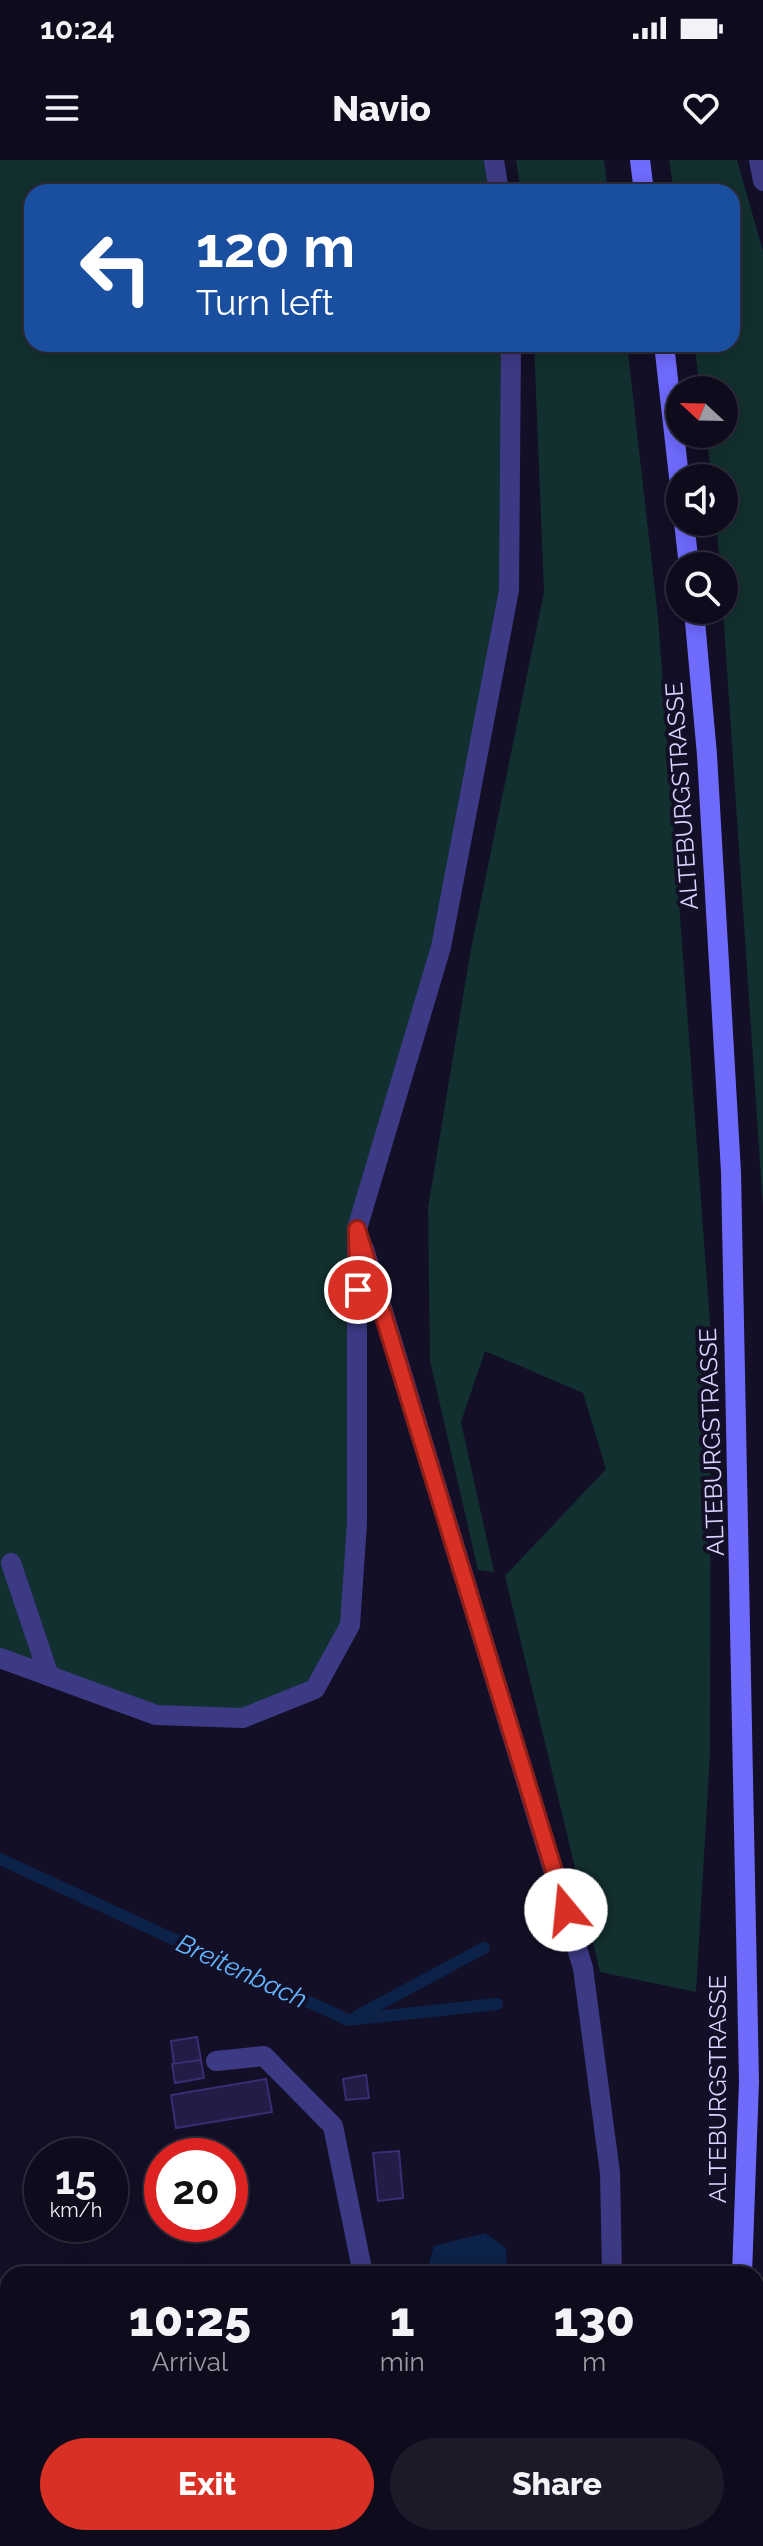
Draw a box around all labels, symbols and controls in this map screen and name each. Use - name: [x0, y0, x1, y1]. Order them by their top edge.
- text: 10:24: [40, 11, 115, 46]
- icon: menu: [40, 86, 84, 130]
- icon: heart: [679, 86, 723, 130]
- text: Navio: [332, 87, 431, 129]
- text: 120 m: [196, 214, 355, 280]
- icon: left: [64, 216, 168, 320]
- text: Turn left: [196, 281, 334, 323]
- north arrow: [666, 376, 738, 448]
- map controls: [666, 376, 738, 624]
- button: sound: [666, 464, 738, 536]
- button: search: [666, 552, 738, 624]
- street label: ALTEBURGSTRASSE: [659, 681, 704, 911]
- pin: [324, 1256, 392, 1324]
- icon: arrive: [336, 1268, 380, 1312]
- street label: ALTEBURGSTRASSE: [693, 1327, 730, 1557]
- position arrow: [524, 1868, 608, 1952]
- water label: Breitenbach: [172, 1928, 312, 2014]
- street label: ALTEBURGSTRASSE: [703, 1975, 732, 2203]
- speed limit sign: 20: [144, 2138, 248, 2242]
- text: 15: [55, 2156, 97, 2203]
- text: km/h: [50, 2198, 102, 2222]
- text: 10:25: [129, 2291, 251, 2347]
- text: 1: [390, 2291, 415, 2347]
- text: 130: [553, 2291, 635, 2347]
- text: Arrival: [152, 2347, 228, 2377]
- text: min: [380, 2347, 425, 2377]
- text: m: [582, 2347, 606, 2377]
- button: Exit: [40, 2438, 374, 2530]
- button: Share: [390, 2438, 724, 2530]

